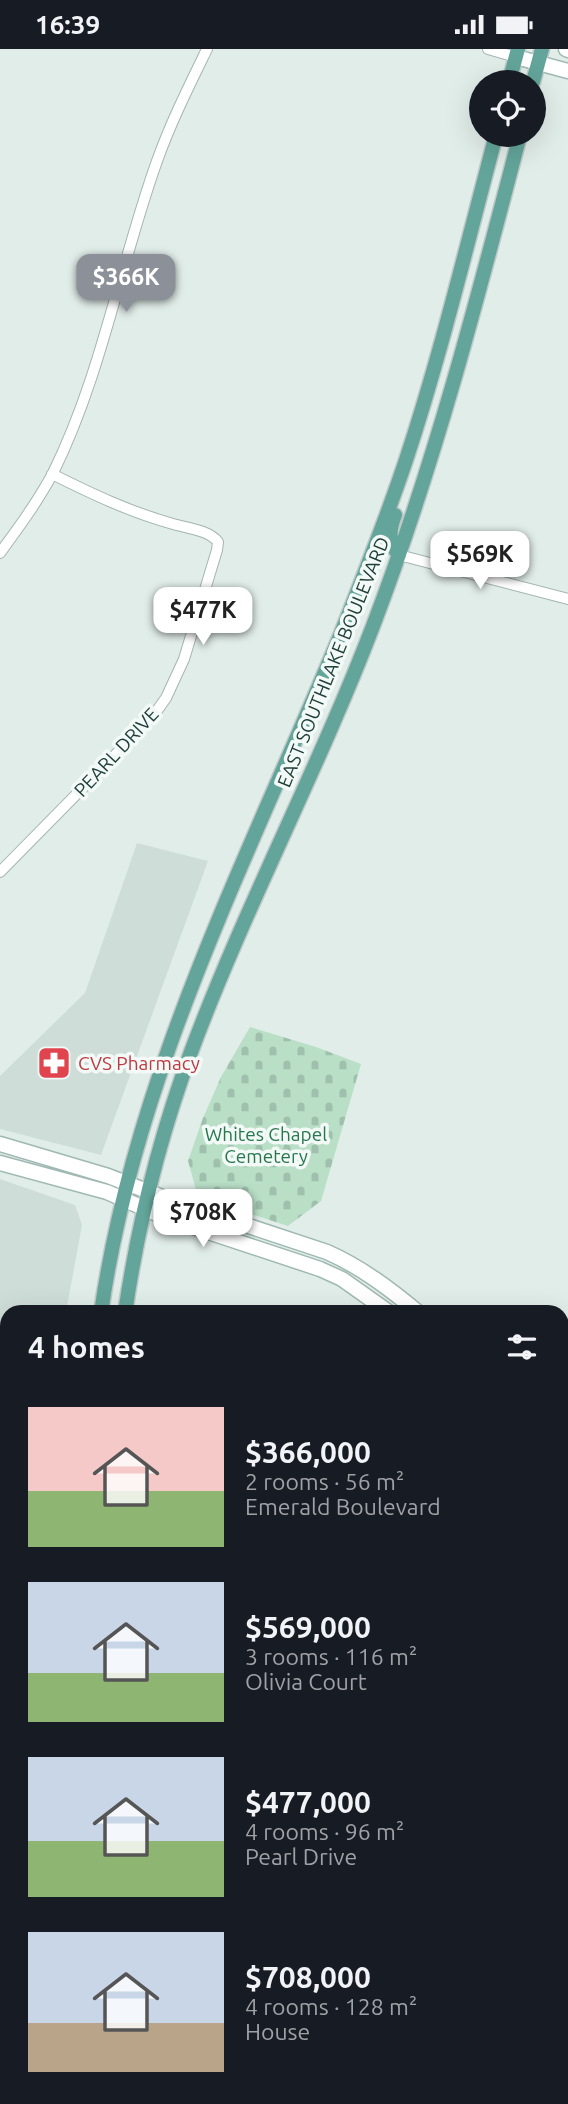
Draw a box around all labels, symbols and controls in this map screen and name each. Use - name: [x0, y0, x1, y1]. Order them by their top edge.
- text: 16:39: [35, 10, 100, 39]
- map controls: [469, 70, 546, 147]
- button: locate: [469, 70, 546, 147]
- pin: $366K: [77, 254, 175, 314]
- text: $366K: [92, 264, 160, 289]
- pin: $569K: [431, 531, 529, 591]
- street label: EAST SOUTHLAKE BOULEVARD: [273, 534, 393, 790]
- text: $569K: [446, 541, 514, 566]
- pin: $477K: [154, 587, 252, 647]
- text: $477K: [169, 597, 237, 622]
- street label: PEARL DRIVE: [69, 703, 163, 801]
- pharmacy icon: CVS Pharmacy: [35, 1044, 73, 1082]
- place label: CVS Pharmacy: [78, 1052, 200, 1074]
- park label: Whites Chapel Cemetery: [205, 1123, 327, 1167]
- pin: $708K: [154, 1189, 252, 1249]
- text: $708K: [169, 1199, 237, 1224]
- icon: filters: [503, 1328, 541, 1366]
- text: 4 homes: [28, 1330, 145, 1364]
- icon: home: [84, 1435, 168, 1519]
- text: $366,000: [245, 1435, 371, 1469]
- text: 2 rooms · 56 m²: [245, 1469, 404, 1494]
- text: Emerald Boulevard: [245, 1494, 441, 1519]
- icon: home: [84, 1610, 168, 1694]
- text: $569,000: [245, 1610, 371, 1644]
- text: 3 rooms · 116 m²: [245, 1644, 417, 1669]
- text: Olivia Court: [245, 1669, 367, 1694]
- icon: home: [84, 1785, 168, 1869]
- text: $477,000: [245, 1785, 371, 1819]
- text: 4 rooms · 96 m²: [245, 1819, 404, 1844]
- text: Pearl Drive: [245, 1844, 357, 1869]
- icon: home: [84, 1960, 168, 2044]
- text: $708,000: [245, 1960, 371, 1994]
- text: 4 rooms · 128 m²: [245, 1994, 417, 2019]
- text: House: [245, 2019, 310, 2044]

